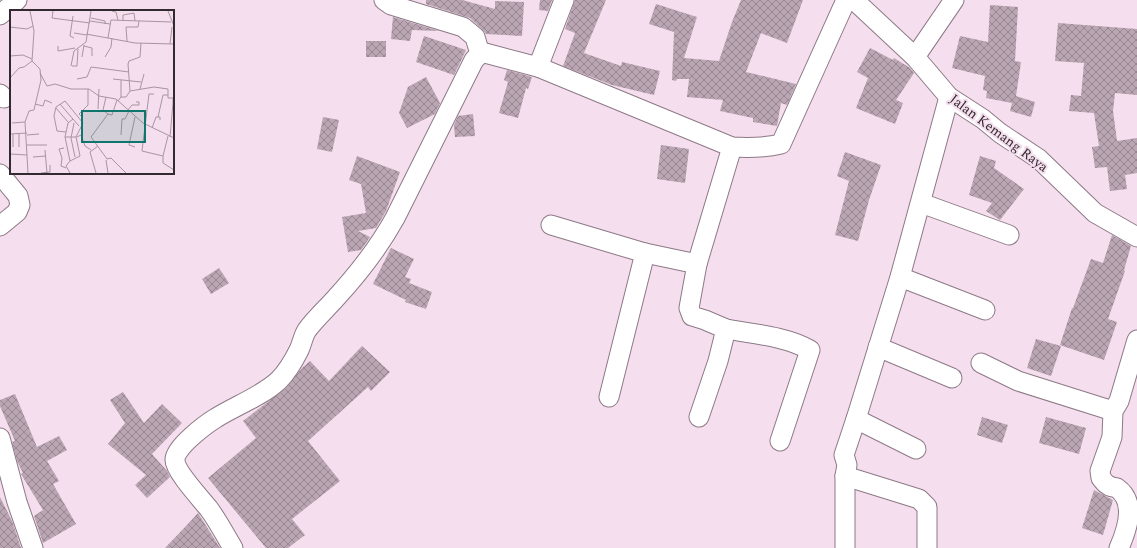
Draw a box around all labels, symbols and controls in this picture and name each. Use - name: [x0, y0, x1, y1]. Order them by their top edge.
- inset map: [10, 10, 174, 174]
- street label: Jalan Kemang Raya: [945, 89, 1053, 177]

